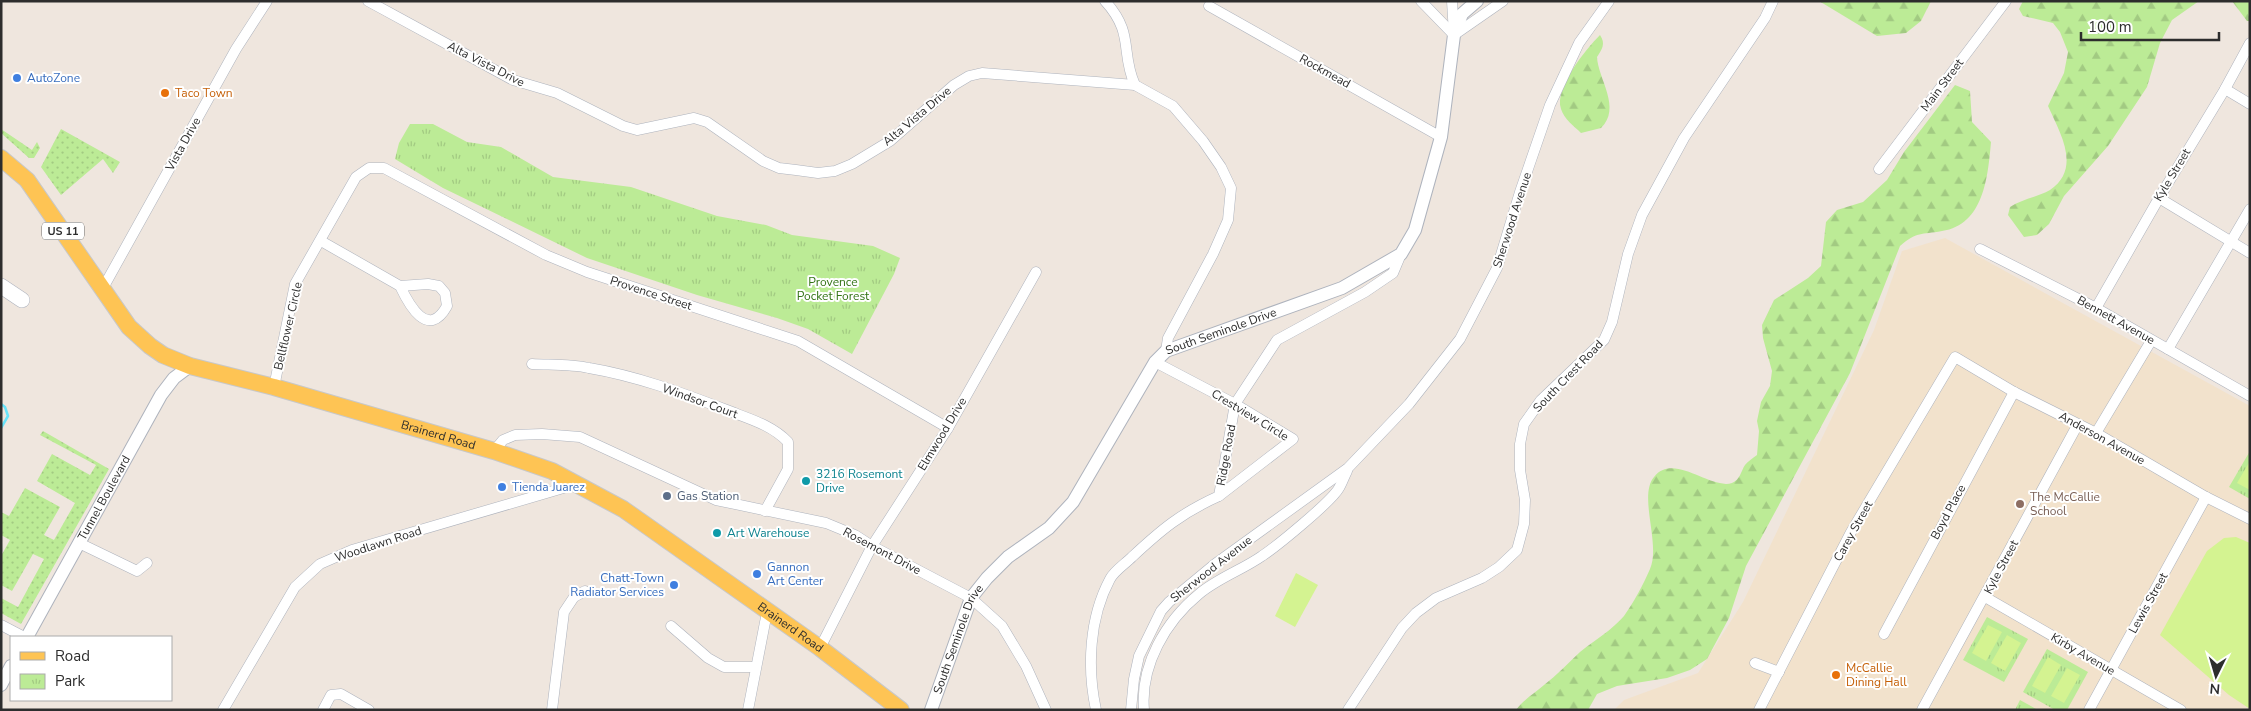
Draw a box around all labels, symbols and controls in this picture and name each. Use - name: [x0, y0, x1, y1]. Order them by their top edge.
- scale bar: [2081, 10, 2218, 42]
- text: 100 m: [2088, 17, 2132, 37]
- street label: Alta Vista Drive: [445, 38, 527, 90]
- street label: Rockmead: [1297, 50, 1353, 92]
- street label: Main Street: [1917, 55, 1968, 115]
- place label: AutoZone: [27, 70, 80, 86]
- marker: AutoZone: [11, 72, 23, 84]
- street label: Alta Vista Drive: [879, 83, 955, 149]
- place label: Taco Town: [175, 85, 233, 101]
- marker: Taco Town: [159, 87, 171, 99]
- street label: Vista Drive: [161, 114, 204, 174]
- street label: Kyle Street: [2150, 145, 2194, 204]
- street label: Sherwood Avenue: [1489, 170, 1535, 270]
- road number: US 11: [42, 222, 84, 240]
- street label: Provence Street: [608, 272, 695, 314]
- park label: Provence Pocket Forest: [797, 274, 870, 304]
- street label: Bellflower Circle: [270, 280, 306, 372]
- street label: Bennett Avenue: [2074, 292, 2158, 348]
- street label: South Seminole Drive: [1163, 304, 1279, 359]
- street label: South Crest Road: [1529, 336, 1607, 416]
- street label: Windsor Court: [660, 380, 741, 422]
- street label: Crestview Circle: [1208, 386, 1292, 444]
- street label: Elmwood Drive: [914, 394, 970, 474]
- street label: Anderson Avenue: [2056, 408, 2148, 468]
- street label: Brainerd Road: [399, 416, 478, 453]
- street label: Ridge Road: [1213, 423, 1239, 487]
- street label: Tunnel Boulevard: [74, 453, 134, 543]
- place label: 3216 Rosemont Drive: [816, 466, 903, 496]
- marker: 3216 Rosemont Drive: [800, 475, 812, 487]
- place label: Tienda Juarez: [512, 479, 585, 495]
- marker: Tienda Juarez: [496, 481, 508, 493]
- street label: Boyd Place: [1927, 482, 1969, 542]
- place label: Gas Station: [677, 488, 739, 504]
- place label: The McCallie School: [2030, 489, 2100, 519]
- marker: Gas Station: [661, 490, 673, 502]
- street label: Carey Street: [1830, 497, 1877, 564]
- marker: The McCallie School: [2014, 498, 2026, 510]
- street label: Woodlawn Road: [332, 522, 424, 566]
- street label: Rosemont Drive: [840, 524, 924, 578]
- place label: Art Warehouse: [727, 525, 810, 541]
- marker: Art Warehouse: [711, 527, 723, 539]
- street label: Sherwood Avenue: [1167, 532, 1255, 606]
- street label: Kyle Street: [1980, 536, 2022, 597]
- place label: Gannon Art Center: [767, 559, 824, 589]
- marker: Gannon Art Center: [751, 568, 763, 580]
- street label: Lewis Street: [2125, 569, 2172, 636]
- place label: Chatt-Town Radiator Services: [570, 570, 664, 600]
- marker: Chatt-Town Radiator Services: [668, 579, 680, 591]
- street label: South Seminole Drive: [929, 581, 987, 696]
- street label: Brainerd Road: [755, 599, 827, 656]
- street label: Kirby Avenue: [2048, 629, 2118, 679]
- legend: [10, 636, 172, 701]
- text: Road: [55, 646, 90, 666]
- north arrow: [2191, 651, 2241, 701]
- place label: McCallie Dining Hall: [1846, 660, 1907, 690]
- marker: McCallie Dining Hall: [1830, 669, 1842, 681]
- text: Park: [55, 671, 85, 691]
- text: N: [2209, 679, 2221, 698]

